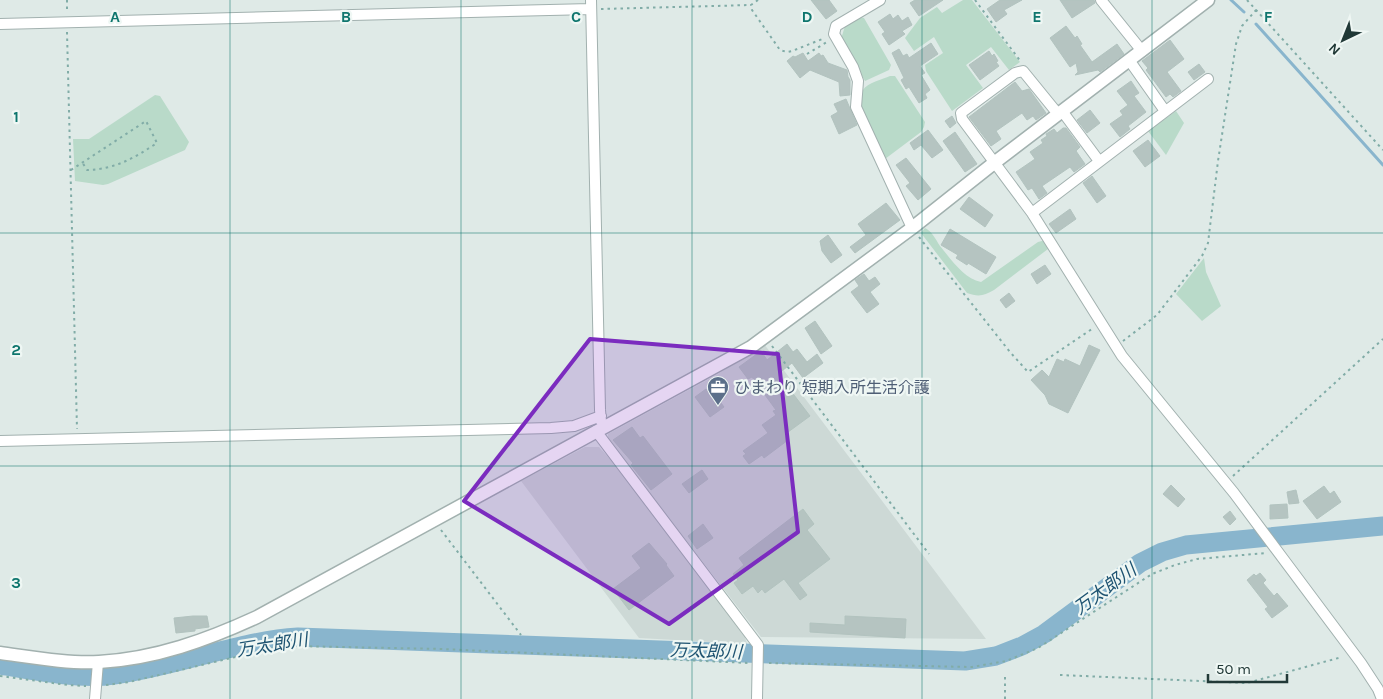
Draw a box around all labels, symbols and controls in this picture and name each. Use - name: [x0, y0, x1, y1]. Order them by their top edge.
- text: A: [110, 7, 120, 26]
- text: B: [341, 7, 351, 26]
- text: C: [571, 7, 581, 26]
- text: D: [802, 7, 813, 26]
- text: E: [1032, 7, 1042, 26]
- text: F: [1264, 7, 1273, 26]
- north arrow: [1318, 15, 1368, 65]
- text: N: [1325, 39, 1344, 59]
- text: 1: [13, 107, 19, 126]
- text: 2: [11, 340, 21, 359]
- office icon: ひまわり 短期入所生活介護: [706, 375, 730, 406]
- place label: ひまわり 短期入所生活介護: [734, 378, 930, 397]
- water label: 万太郎川: [1069, 558, 1142, 619]
- text: 3: [11, 573, 21, 592]
- water label: 万太郎川: [235, 628, 311, 661]
- water label: 万太郎川: [670, 639, 744, 663]
- scale bar: [1208, 652, 1287, 684]
- text: 50 m: [1216, 660, 1251, 678]

